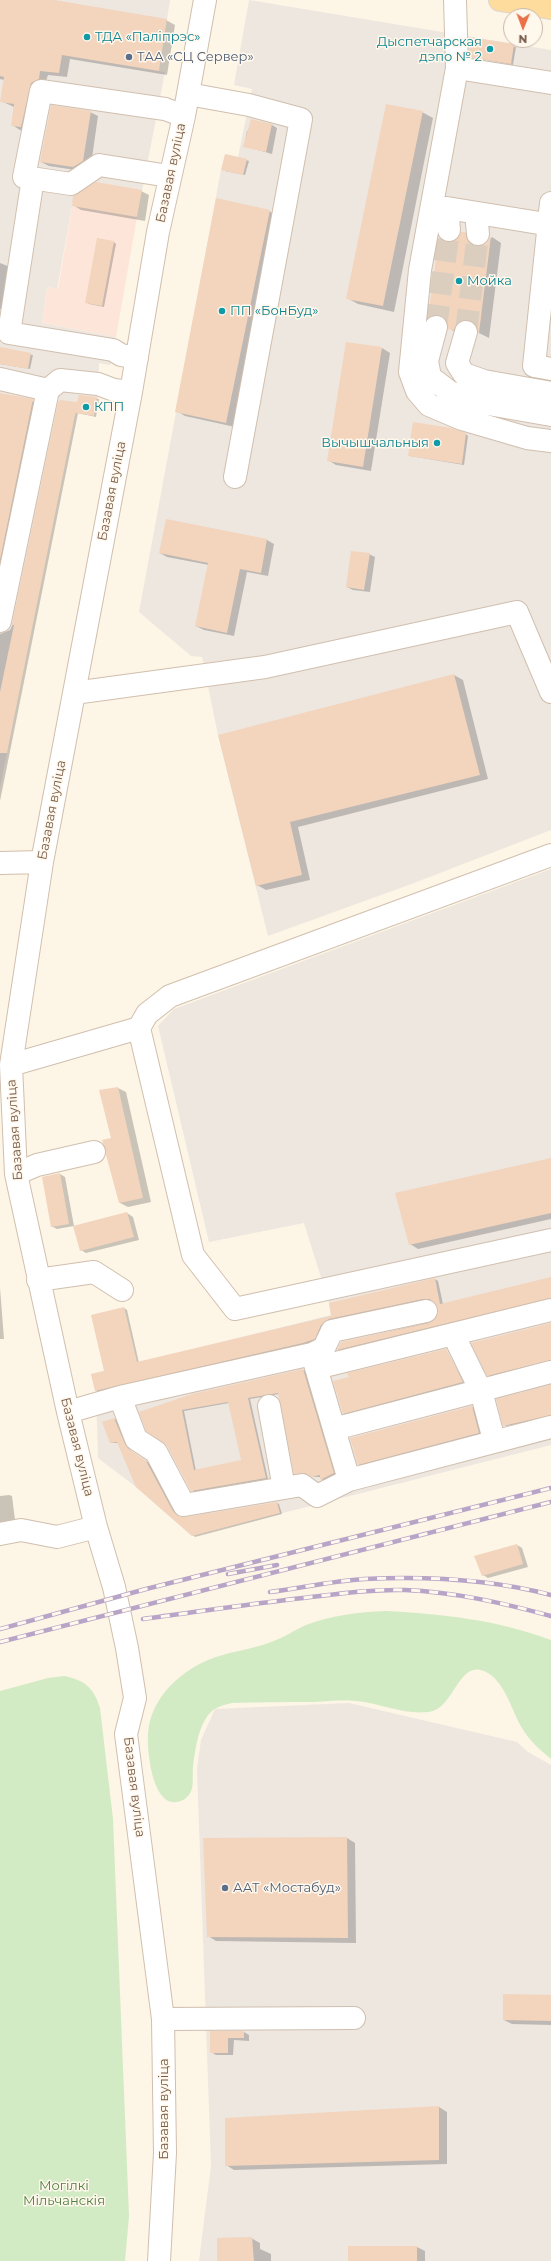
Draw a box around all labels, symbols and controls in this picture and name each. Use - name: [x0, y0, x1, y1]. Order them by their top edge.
- north arrow: [503, 8, 543, 48]
- place label: ТДА «Паліпрэс»: [95, 29, 201, 45]
- marker: ТДА «Паліпрэс»: [82, 32, 92, 42]
- text: N: [518, 32, 527, 46]
- place label: Дыспетчарская дэпо № 2: [377, 34, 482, 65]
- marker: Дыспетчарская дэпо № 2: [485, 44, 495, 54]
- place label: ТАА «СЦ Сервер»: [137, 49, 254, 65]
- marker: ТАА «СЦ Сервер»: [124, 52, 134, 62]
- street label: Базавая вуліца: [153, 122, 189, 224]
- place label: Мойка: [467, 273, 512, 289]
- marker: Мойка: [454, 276, 464, 286]
- place label: ПП «БонБуд»: [230, 303, 318, 319]
- marker: ПП «БонБуд»: [217, 306, 227, 316]
- place label: КПП: [94, 399, 124, 415]
- marker: КПП: [81, 402, 91, 412]
- place label: Вычышчальныя: [321, 435, 429, 451]
- marker: Вычышчальныя: [432, 438, 442, 448]
- street label: Базавая вуліца: [95, 440, 129, 542]
- street label: Базавая вуліца: [35, 759, 69, 861]
- street label: Базавая вуліца: [4, 1079, 26, 1181]
- street label: Базавая вуліца: [57, 1396, 97, 1498]
- street label: Базавая вуліца: [120, 1736, 148, 1838]
- place label: ААТ «Мостабуд»: [233, 1880, 341, 1896]
- marker: ААТ «Мостабуд»: [220, 1883, 230, 1893]
- street label: Базавая вуліца: [156, 2058, 172, 2160]
- park label: Могілкі Мільчанскія: [23, 2178, 105, 2209]

